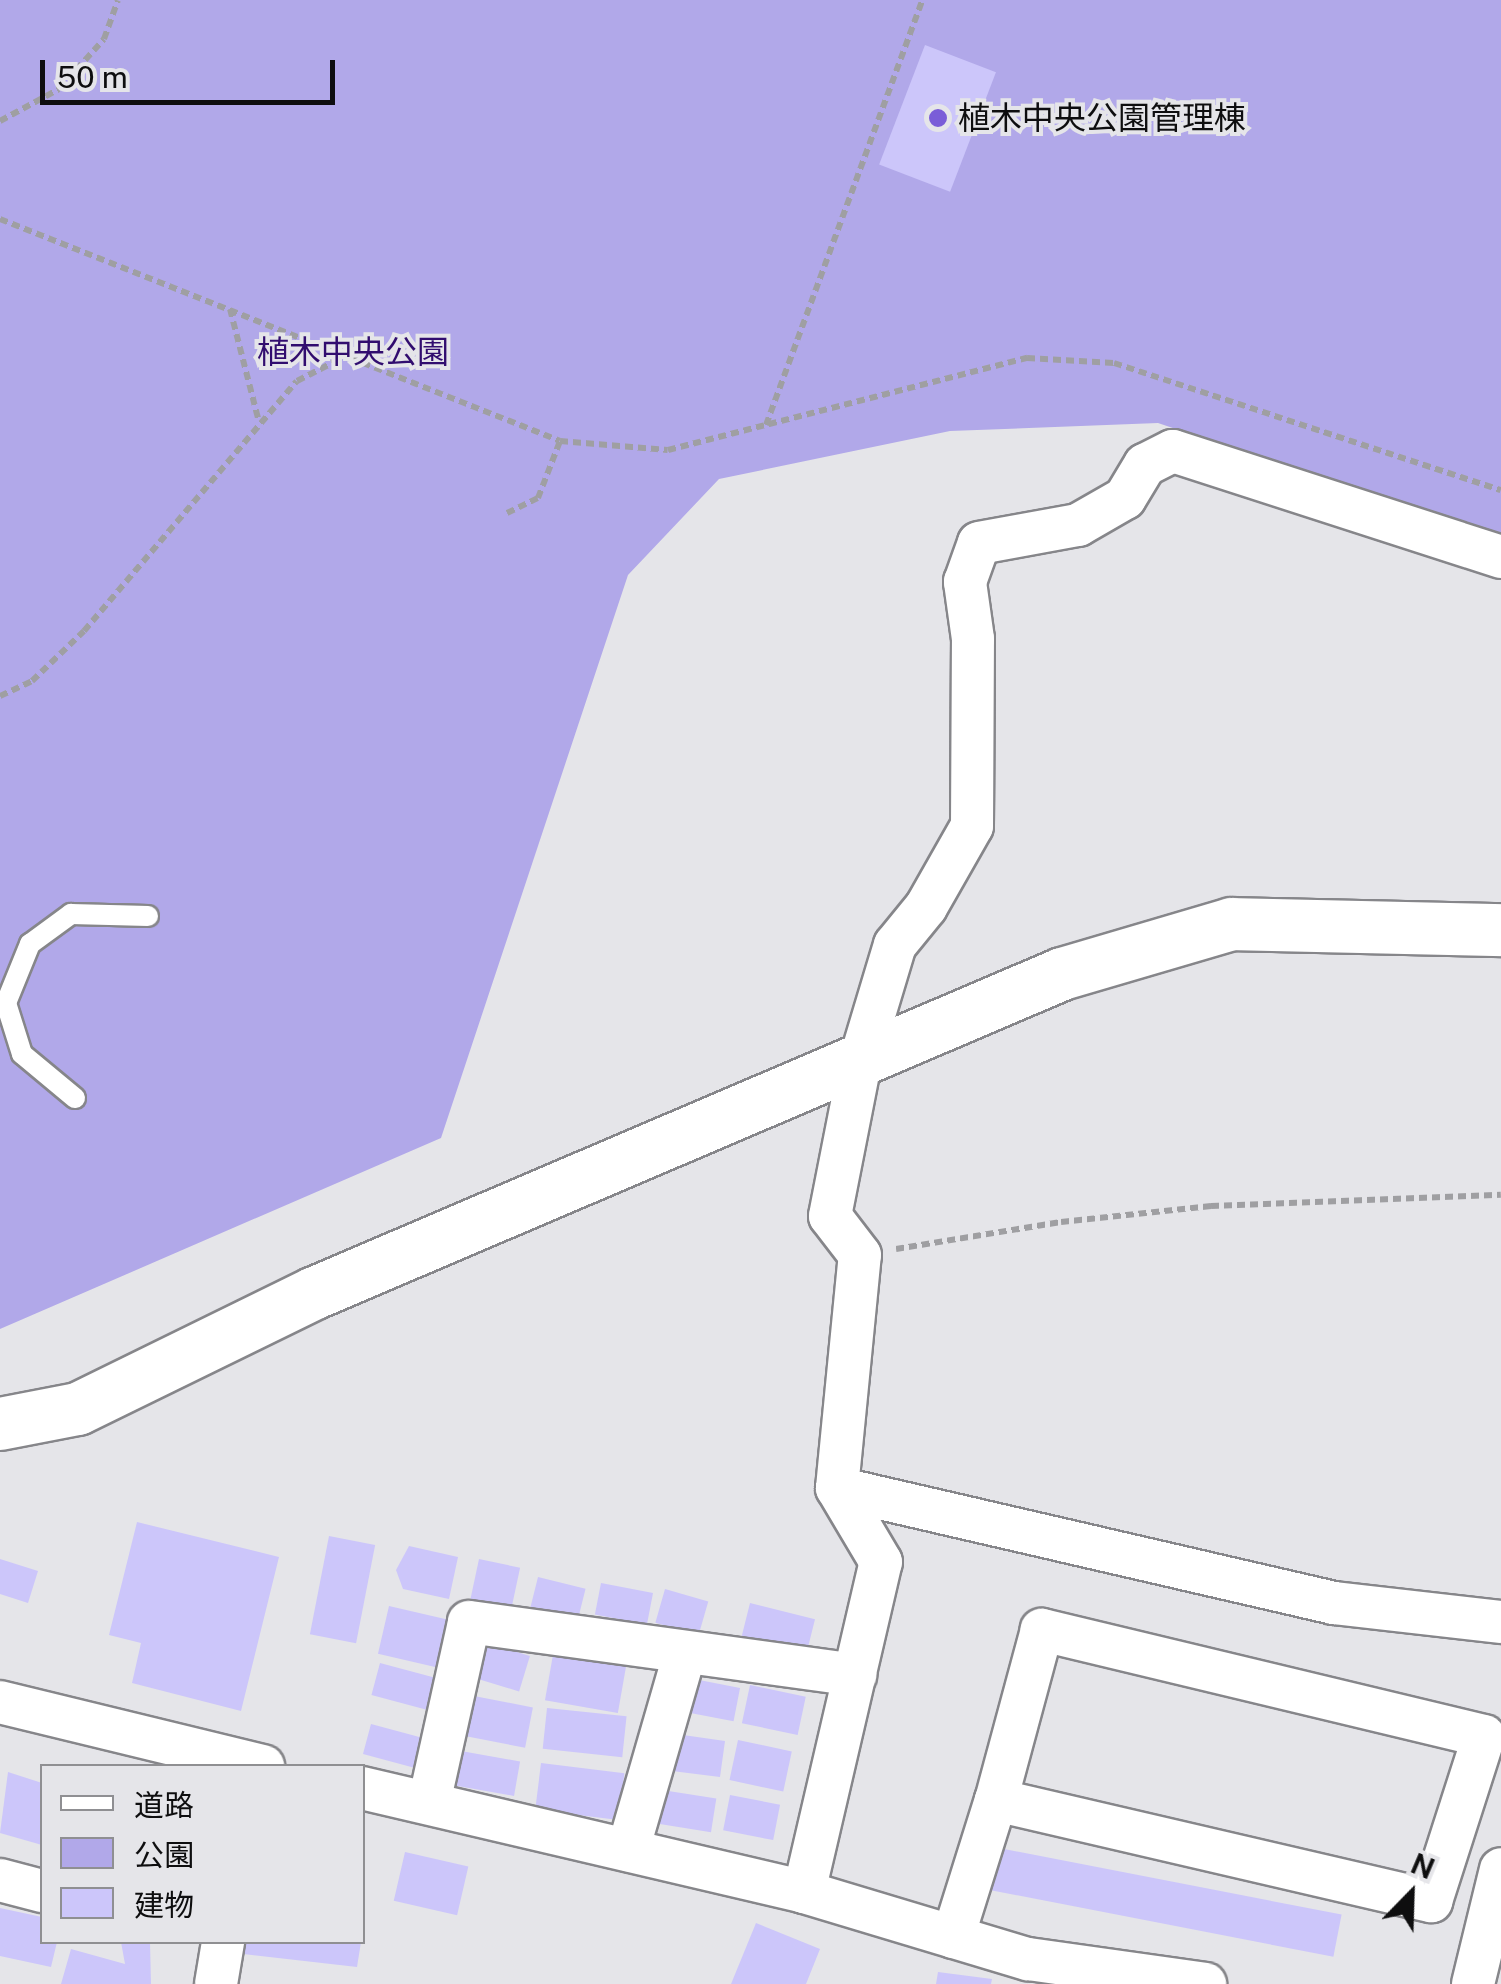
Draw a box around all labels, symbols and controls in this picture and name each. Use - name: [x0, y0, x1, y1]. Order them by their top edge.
- scale bar: [45, 40, 340, 102]
- text: 50 m: [57, 59, 128, 95]
- place label: 植木中央公園管理棟: [958, 99, 1246, 137]
- marker: 植木中央公園管理棟: [927, 107, 949, 129]
- park label: 植木中央公園: [257, 333, 449, 371]
- legend: [40, 1764, 365, 1944]
- text: 道路: [134, 1787, 194, 1823]
- text: 公園: [134, 1837, 194, 1873]
- north arrow: [1361, 1844, 1461, 1944]
- text: N: [1406, 1846, 1439, 1885]
- text: 建物: [134, 1887, 194, 1923]

